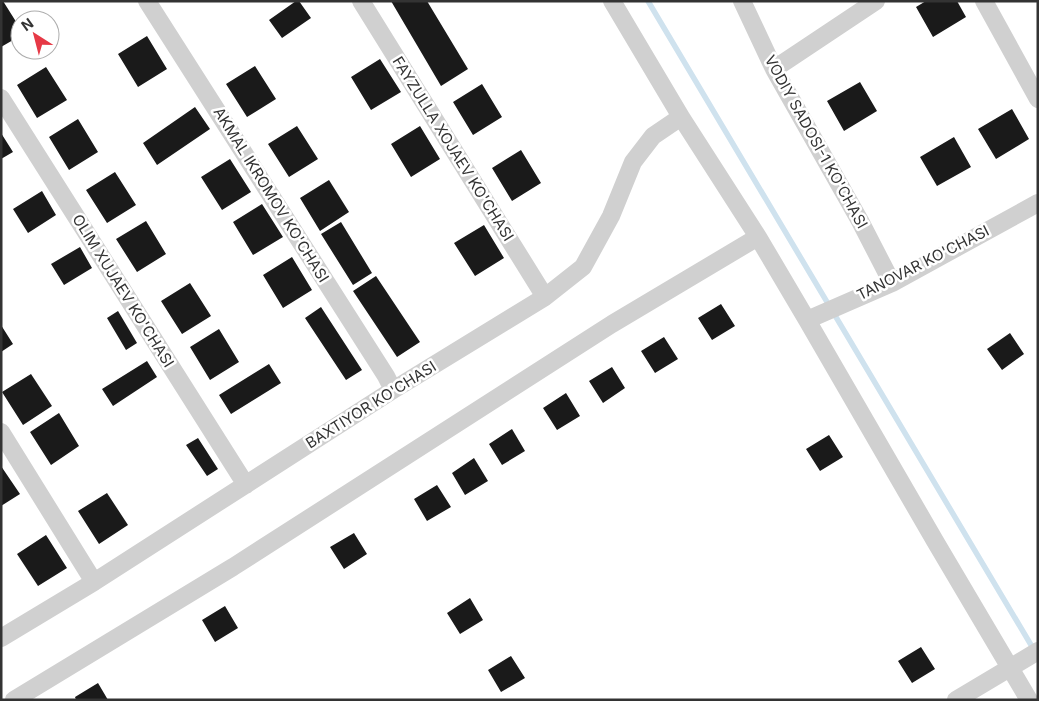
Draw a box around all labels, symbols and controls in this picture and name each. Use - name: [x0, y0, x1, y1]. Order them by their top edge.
- north arrow: [10, 10, 60, 60]
- text: N: [18, 14, 36, 34]
- street label: VODIY SADOSI-1 KO'CHASI: [761, 52, 872, 232]
- street label: FAYZULLA XOJAEV KO'CHASI: [389, 53, 518, 245]
- street label: AKMAL IKROMOV KO'CHASI: [210, 104, 333, 286]
- street label: OLIM XUJAEV KO'CHASI: [68, 211, 178, 371]
- street label: TANOVAR KO'CHASI: [853, 221, 992, 304]
- street label: BAXTIYOR KO'CHASI: [302, 357, 439, 452]

